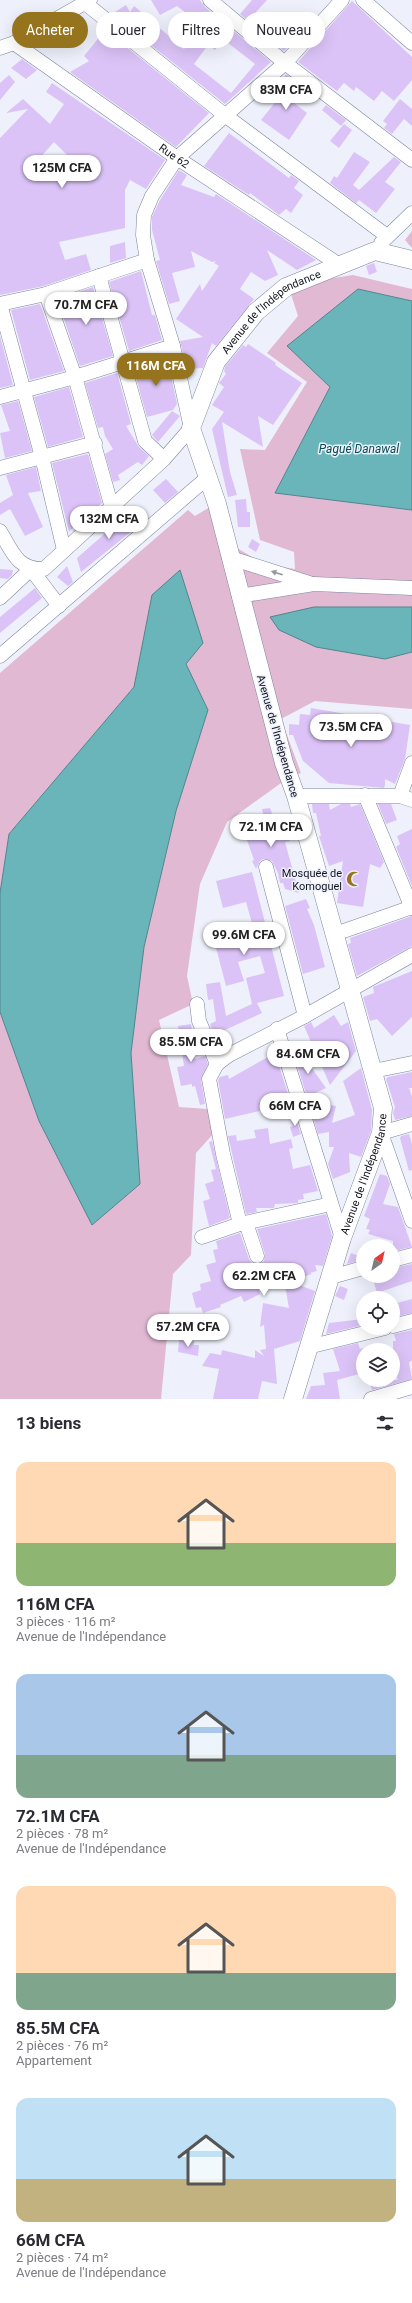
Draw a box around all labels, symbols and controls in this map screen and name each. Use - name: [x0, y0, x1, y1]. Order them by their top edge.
- chip: Acheter: [12, 12, 88, 48]
- chip: Louer: [96, 12, 160, 48]
- chip: Filtres: [168, 12, 234, 48]
- chip: Nouveau: [242, 12, 325, 48]
- pin: 83M CFA: [249, 77, 323, 111]
- text: 83M CFA: [260, 82, 312, 97]
- street label: Rue 62: [156, 141, 192, 171]
- pin: 125M CFA: [21, 155, 103, 189]
- text: 125M CFA: [32, 160, 92, 175]
- street label: Avenue de l'Indépendance: [219, 268, 323, 357]
- pin: 70.7M CFA: [40, 292, 132, 326]
- text: 70.7M CFA: [54, 297, 118, 312]
- pin: 116M CFA: [115, 353, 197, 387]
- text: 116M CFA: [126, 358, 186, 373]
- water label: Pagué Danawal: [319, 442, 399, 456]
- pin: 132M CFA: [68, 506, 150, 540]
- text: 132M CFA: [79, 511, 139, 526]
- one-way arrow: [271, 569, 283, 575]
- street label: Avenue de l'Indépendance: [254, 673, 301, 799]
- pin: 73.5M CFA: [305, 714, 397, 748]
- text: 73.5M CFA: [319, 719, 383, 734]
- pin: 72.1M CFA: [225, 814, 317, 848]
- text: 72.1M CFA: [239, 819, 303, 834]
- place label: Mosquée de Komoguel: [282, 867, 342, 893]
- mosque icon: Mosquée de Komoguel: [345, 870, 363, 888]
- pin: 99.6M CFA: [198, 922, 290, 956]
- text: 99.6M CFA: [212, 927, 276, 942]
- pin: 85.5M CFA: [145, 1029, 237, 1063]
- text: 85.5M CFA: [159, 1034, 223, 1049]
- pin: 84.6M CFA: [262, 1041, 354, 1075]
- text: 84.6M CFA: [276, 1046, 340, 1061]
- pin: 66M CFA: [258, 1093, 332, 1127]
- text: 66M CFA: [269, 1098, 321, 1113]
- street label: Avenue de l'Indépendance: [338, 1113, 390, 1237]
- north arrow: [356, 1239, 400, 1283]
- map controls: [356, 1239, 400, 1387]
- pin: 62.2M CFA: [218, 1263, 310, 1297]
- text: 62.2M CFA: [232, 1268, 296, 1283]
- button: locate: [356, 1291, 400, 1335]
- pin: 57.2M CFA: [142, 1314, 234, 1348]
- text: 57.2M CFA: [156, 1319, 220, 1334]
- button: layers: [356, 1343, 400, 1387]
- icon: filters: [374, 1412, 396, 1434]
- text: 13 biens: [16, 1413, 81, 1433]
- icon: home: [170, 1488, 242, 1560]
- text: 116M CFA: [16, 1594, 95, 1614]
- text: 3 pièces · 116 m²: [16, 1614, 115, 1629]
- text: Avenue de l'Indépendance: [16, 1629, 166, 1644]
- icon: home: [170, 1700, 242, 1772]
- text: 72.1M CFA: [16, 1806, 100, 1826]
- text: 2 pièces · 78 m²: [16, 1826, 108, 1841]
- text: Avenue de l'Indépendance: [16, 1841, 166, 1856]
- icon: home: [170, 1912, 242, 1984]
- text: 85.5M CFA: [16, 2018, 100, 2038]
- text: 2 pièces · 76 m²: [16, 2038, 108, 2053]
- text: Appartement: [16, 2053, 92, 2068]
- icon: home: [170, 2124, 242, 2196]
- text: 66M CFA: [16, 2230, 85, 2250]
- text: 2 pièces · 74 m²: [16, 2250, 108, 2265]
- text: Avenue de l'Indépendance: [16, 2265, 166, 2280]

